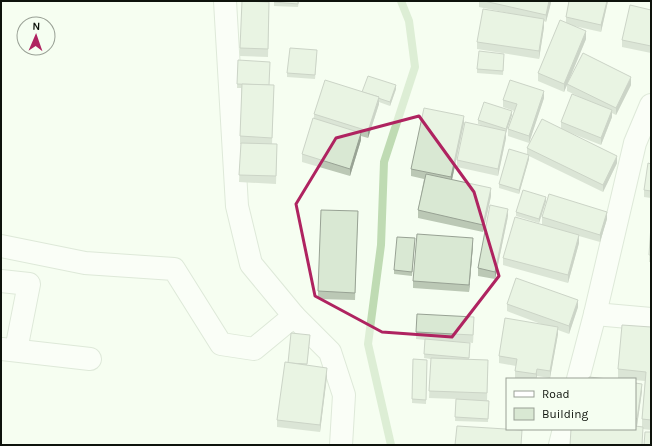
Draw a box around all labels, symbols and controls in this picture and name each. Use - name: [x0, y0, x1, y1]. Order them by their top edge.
- north arrow: [16, 16, 56, 56]
- text: N: [32, 20, 41, 33]
- legend: [506, 378, 636, 430]
- text: Road: [542, 387, 570, 401]
- text: Building: [542, 407, 589, 421]

